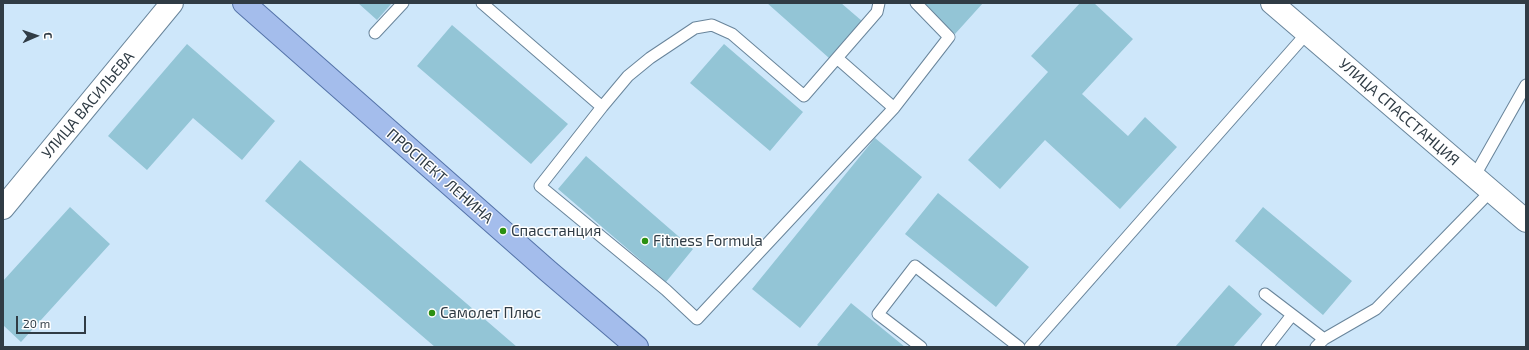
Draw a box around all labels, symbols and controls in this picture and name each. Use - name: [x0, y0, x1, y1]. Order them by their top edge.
- north arrow: [16, 16, 56, 56]
- text: С: [42, 32, 55, 39]
- street label: УЛИЦА ВАСИЛЬЕВА: [38, 48, 138, 162]
- street label: УЛИЦА СПАССТАНЦИЯ: [1335, 55, 1463, 169]
- street label: ПРОСПЕКТ ЛЕНИНА: [383, 125, 497, 227]
- place label: Спасстанция: [511, 222, 601, 240]
- marker: Спасстанция: [498, 226, 508, 236]
- place label: Fitness Formula: [653, 232, 763, 250]
- marker: Fitness Formula: [640, 236, 650, 246]
- place label: Самолет Плюс: [440, 304, 541, 322]
- scale bar: [18, 308, 88, 334]
- marker: Самолет Плюс: [427, 308, 437, 318]
- text: 20 m: [23, 316, 50, 330]

